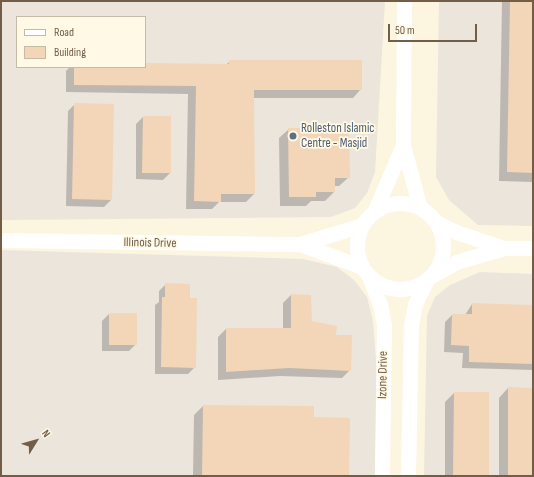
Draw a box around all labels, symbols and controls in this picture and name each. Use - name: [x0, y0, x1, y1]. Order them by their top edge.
- legend: [16, 16, 146, 68]
- scale bar: [390, 16, 479, 42]
- text: 50 m: [395, 23, 415, 38]
- text: Road: [54, 25, 74, 40]
- text: Building: [54, 45, 86, 60]
- place label: Rolleston Islamic Centre - Masjid: [301, 121, 375, 152]
- marker: Rolleston Islamic Centre - Masjid: [288, 131, 298, 141]
- street label: Illinois Drive: [123, 235, 177, 251]
- street label: Izone Drive: [375, 351, 391, 399]
- north arrow: [16, 421, 56, 461]
- text: N: [39, 427, 53, 440]

